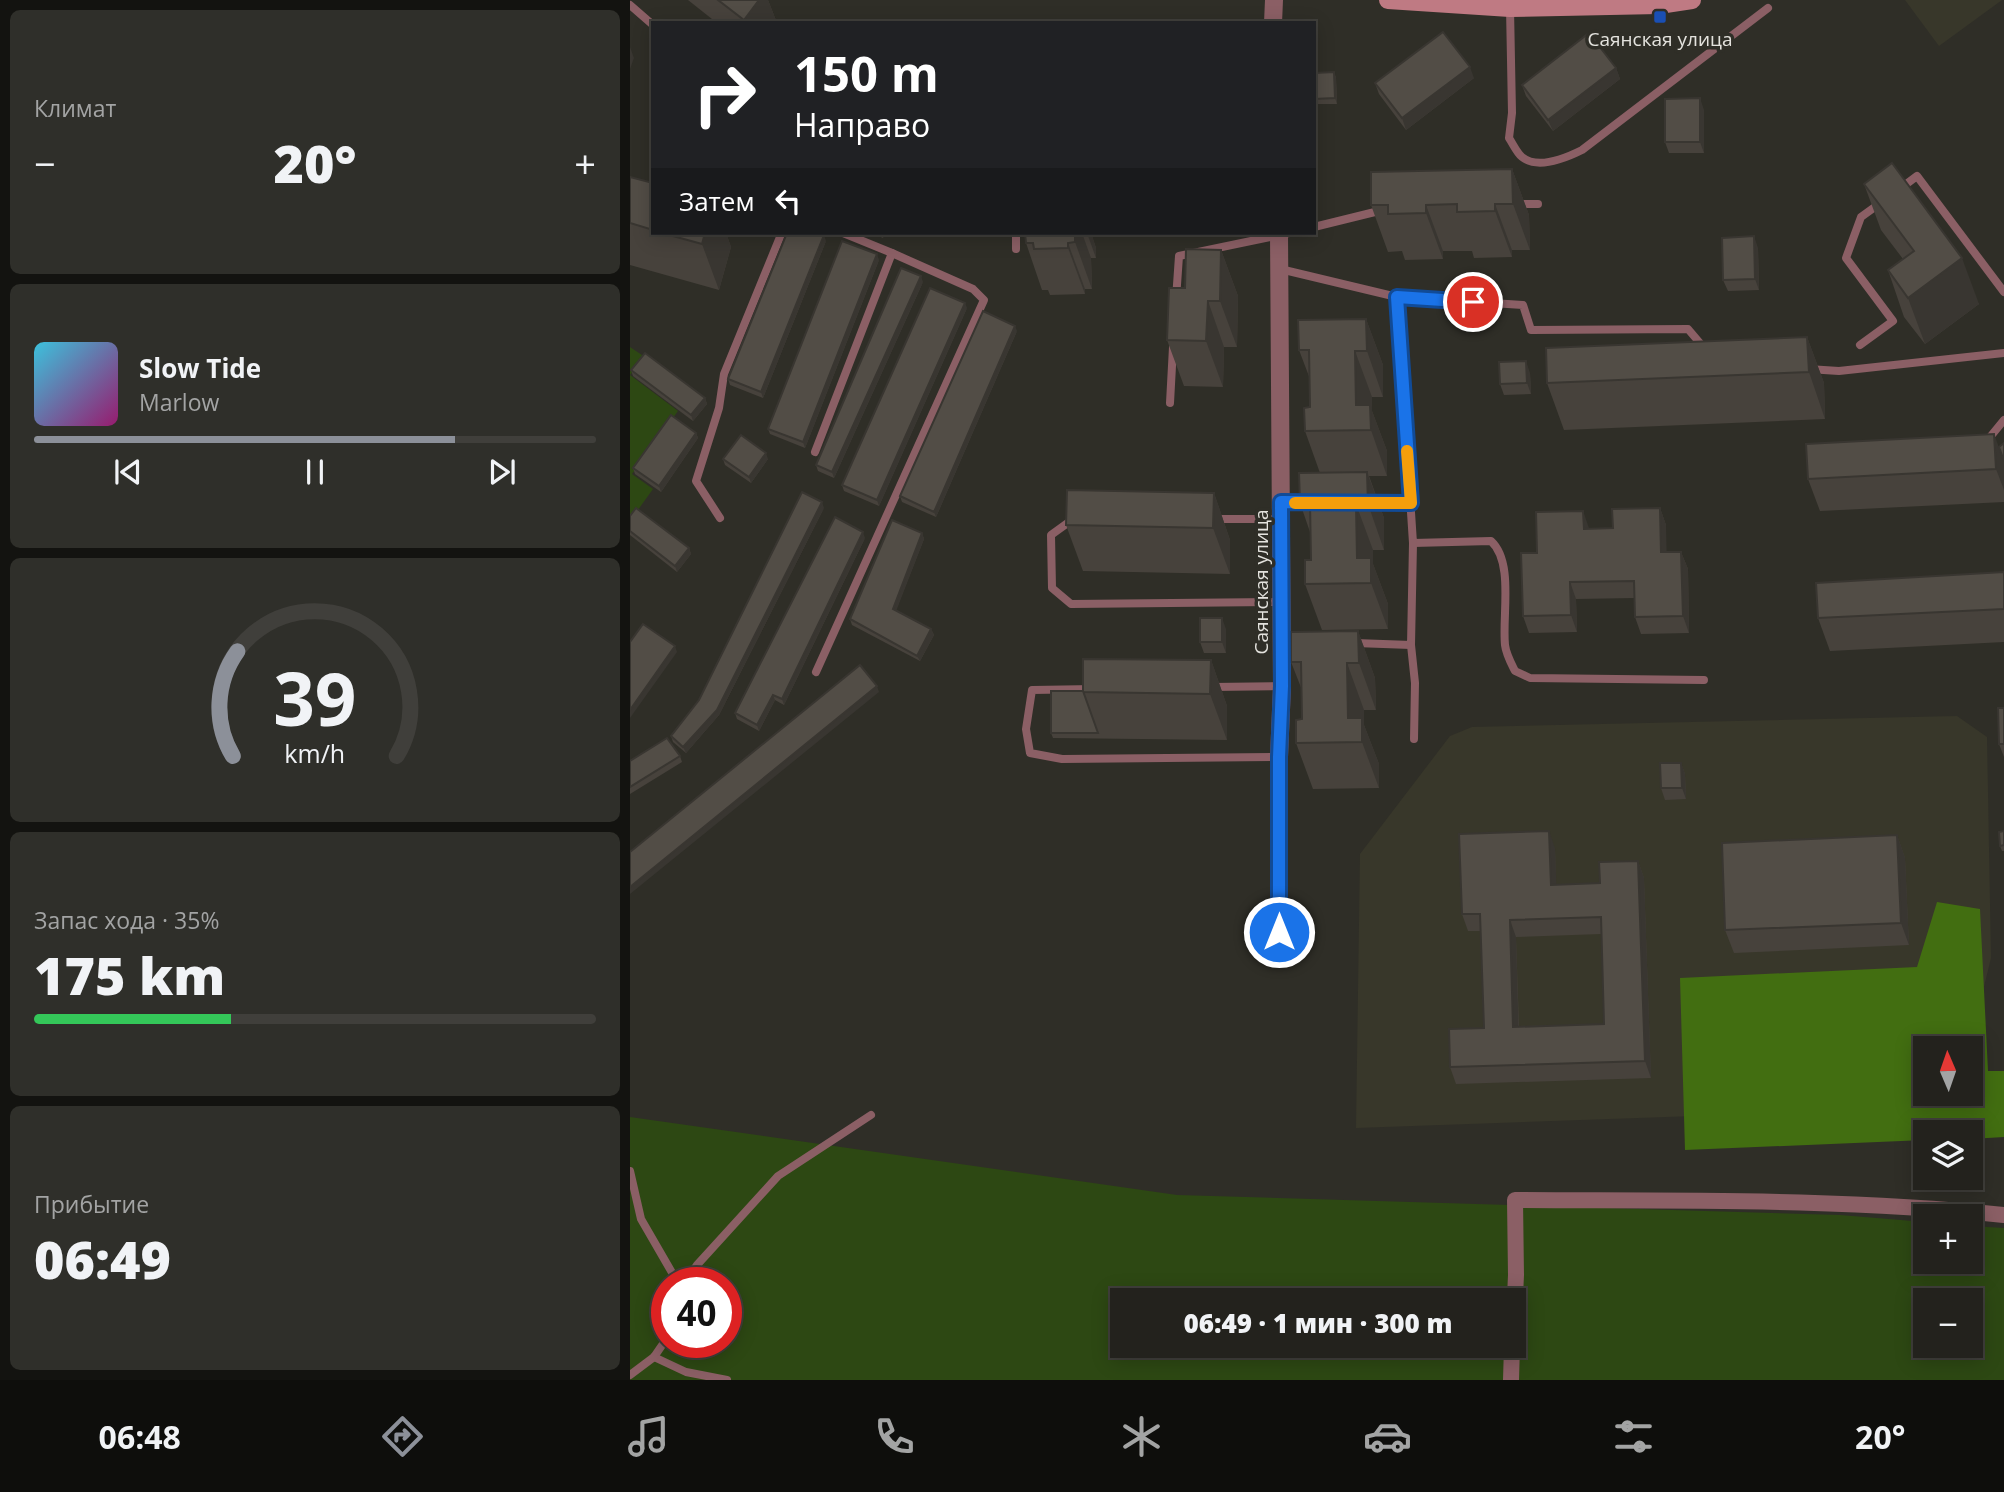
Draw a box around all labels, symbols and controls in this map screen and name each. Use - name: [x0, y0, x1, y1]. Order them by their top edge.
- marker: Саянская улица: [1652, 9, 1668, 25]
- place label: Саянская улица: [1588, 26, 1732, 52]
- text: 150 m: [794, 40, 939, 106]
- icon: right: [679, 49, 770, 140]
- text: Климат: [34, 92, 116, 124]
- text: Направо: [794, 103, 930, 146]
- text: 20°: [274, 127, 356, 198]
- text: −: [34, 137, 56, 189]
- text: +: [574, 137, 596, 189]
- icon: left: [769, 182, 807, 220]
- text: Затем: [679, 183, 755, 219]
- pin: [1443, 272, 1503, 332]
- icon: arrive: [1454, 283, 1492, 321]
- text: Slow Tide: [139, 350, 261, 386]
- text: Marlow: [139, 386, 219, 418]
- icon: previous: [109, 453, 147, 491]
- icon: pause: [296, 453, 334, 491]
- icon: next: [483, 453, 521, 491]
- street label: Саянская улица: [1248, 510, 1274, 654]
- text: 39: [273, 648, 357, 747]
- text: km/h: [285, 736, 345, 770]
- position arrow: [1242, 895, 1316, 969]
- text: Запас хода · 35%: [34, 904, 219, 936]
- text: 175 km: [34, 939, 225, 1010]
- north arrow: [1913, 1036, 1983, 1106]
- map controls: [1913, 1036, 1983, 1358]
- button: layers: [1913, 1120, 1983, 1190]
- text: Прибытие: [34, 1188, 149, 1220]
- button: +: [1913, 1204, 1983, 1274]
- text: 06:49: [34, 1223, 171, 1294]
- speed limit sign: 40: [651, 1267, 742, 1358]
- button: −: [1913, 1288, 1983, 1358]
- text: 06:49 · 1 мин · 300 m: [1183, 1305, 1453, 1341]
- icon: directions: [378, 1412, 427, 1461]
- icon: music: [624, 1412, 673, 1461]
- icon: phone: [870, 1412, 919, 1461]
- icon: climate: [1117, 1412, 1166, 1461]
- icon: car: [1363, 1412, 1412, 1461]
- icon: filters: [1609, 1412, 1658, 1461]
- text: 06:48: [99, 1415, 181, 1458]
- text: 20°: [1855, 1415, 1905, 1458]

